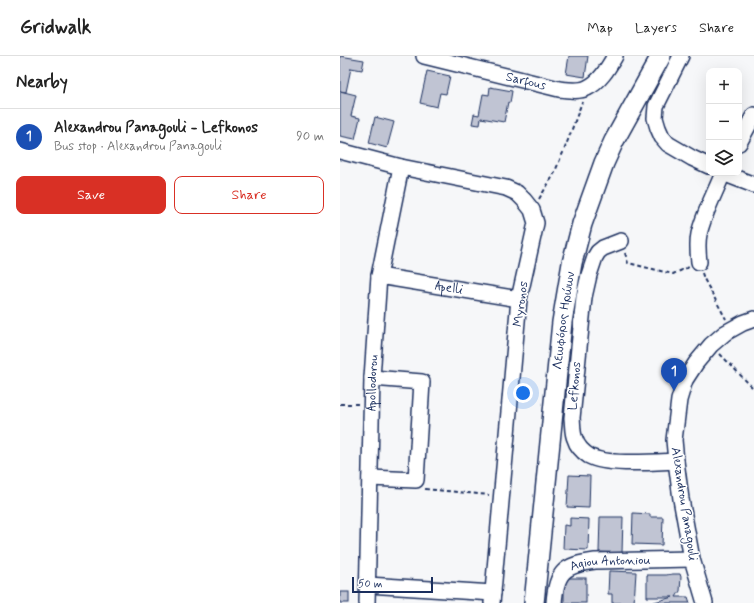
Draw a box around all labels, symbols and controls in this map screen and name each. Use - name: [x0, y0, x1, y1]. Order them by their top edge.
- text: Gridwalk: [20, 15, 91, 40]
- text: Map: [587, 19, 613, 37]
- text: Layers: [635, 19, 677, 37]
- text: Share: [699, 19, 734, 37]
- street label: Sarfous: [504, 68, 548, 94]
- map controls: [706, 68, 742, 176]
- button: +: [706, 68, 742, 104]
- text: Nearby: [16, 71, 68, 93]
- button: −: [706, 104, 742, 140]
- text: Alexandrou Panagouli - Lefkonos: [54, 118, 258, 138]
- text: 1: [26, 128, 32, 145]
- text: 90 m: [296, 128, 324, 145]
- text: Bus stop · Alexandrou Panagouli: [54, 138, 222, 155]
- button: layers: [706, 140, 742, 176]
- button: Save: [16, 176, 166, 214]
- button: Share: [174, 176, 324, 214]
- street label: Λεωφόρος Ηρώων: [549, 270, 579, 371]
- street label: Apelli: [434, 277, 465, 298]
- street label: Myronos: [509, 280, 533, 328]
- street label: Apollodorou: [363, 354, 382, 411]
- pin: 1: [661, 358, 687, 391]
- street label: Lefkonos: [564, 361, 586, 411]
- your location: [513, 383, 533, 403]
- street label: Alexandrou Panagouli: [666, 446, 701, 563]
- street label: Agiou Antoniou: [567, 551, 651, 575]
- scale bar: [352, 575, 433, 594]
- text: 50 m: [358, 577, 383, 591]

